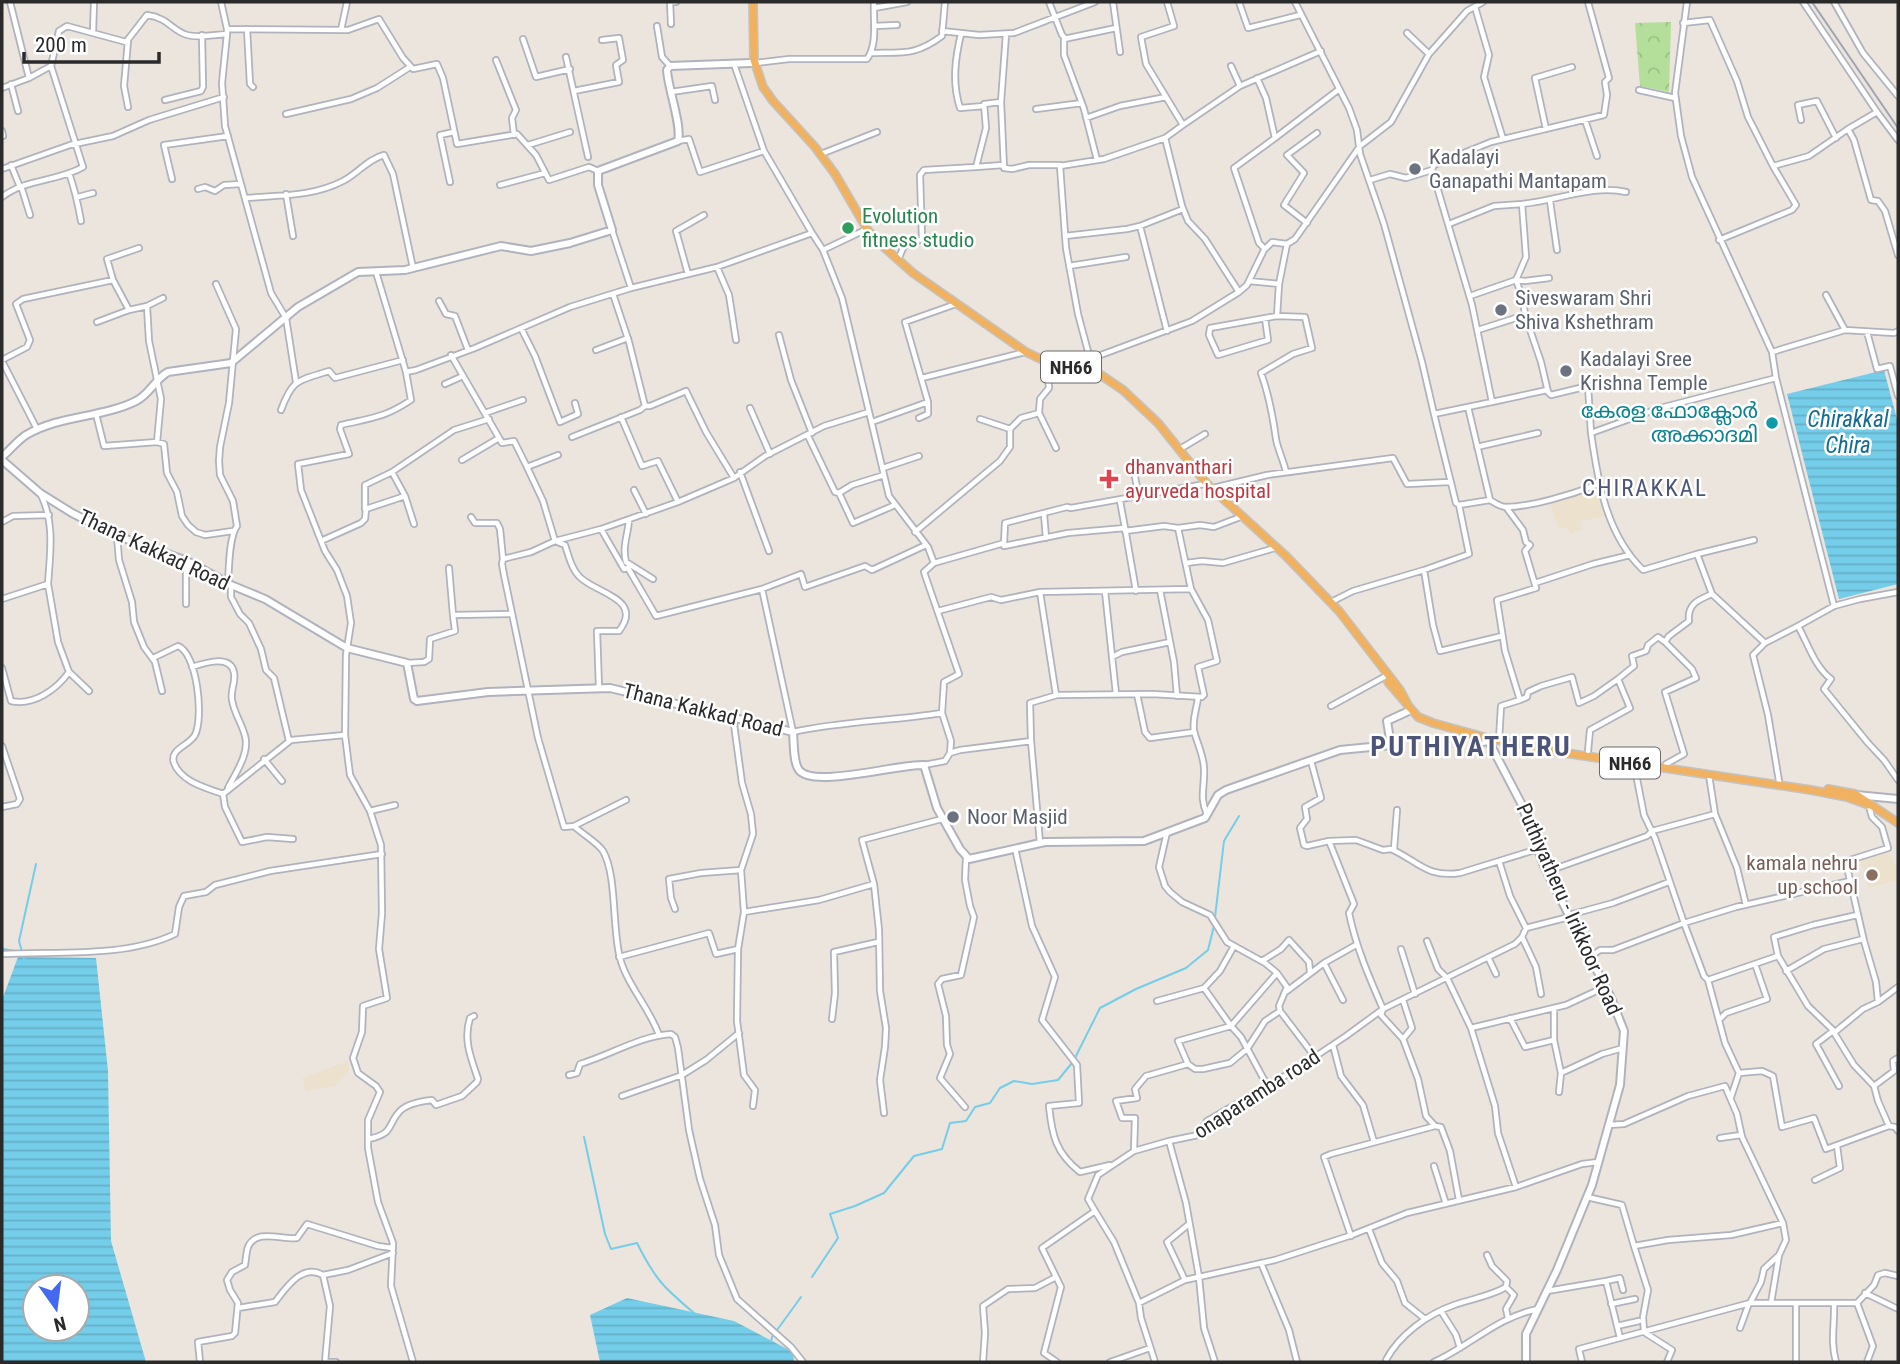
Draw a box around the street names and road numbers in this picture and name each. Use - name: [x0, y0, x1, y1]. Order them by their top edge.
- road number: NH66: [1041, 352, 1101, 382]
- street label: Thana Kakkad Road: [75, 504, 233, 596]
- street label: Thana Kakkad Road: [620, 679, 786, 741]
- road number: NH66: [1600, 748, 1660, 778]
- street label: Puthiyatheru - Irikkoor Road: [1511, 799, 1627, 1019]
- street label: onaparamba road: [1189, 1044, 1325, 1144]

